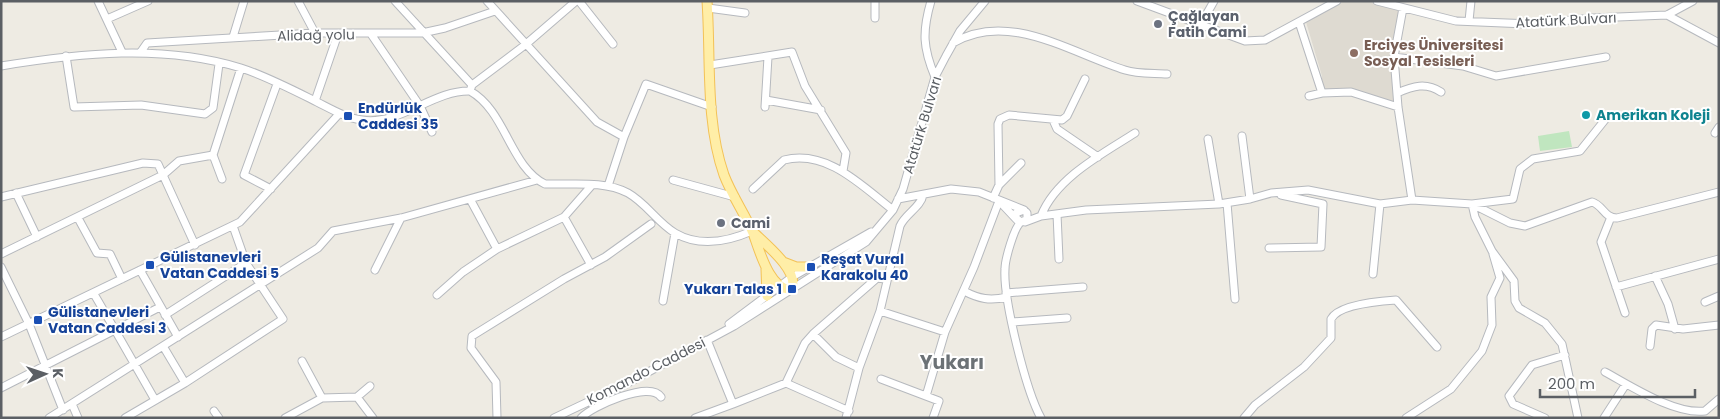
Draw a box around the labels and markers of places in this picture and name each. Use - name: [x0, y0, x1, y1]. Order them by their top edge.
- place label: Çağlayan Fatih Cami: [1168, 6, 1247, 42]
- marker: Çağlayan Fatih Cami: [1152, 18, 1164, 30]
- place label: Erciyes Üniversitesi Sosyal Tesisleri: [1364, 35, 1503, 71]
- marker: Erciyes Üniversitesi Sosyal Tesisleri: [1348, 47, 1360, 59]
- place label: Endürlük Caddesi 35: [358, 98, 438, 134]
- place label: Amerikan Koleji: [1596, 105, 1710, 125]
- marker: Amerikan Koleji: [1580, 109, 1592, 121]
- marker: Endürlük Caddesi 35: [342, 110, 354, 122]
- place label: Cami: [731, 213, 770, 233]
- marker: Cami: [715, 217, 727, 229]
- place label: Gülistanevleri Vatan Caddesi 5: [160, 247, 279, 283]
- place label: Reşat Vural Karakolu 40: [821, 249, 908, 285]
- marker: Gülistanevleri Vatan Caddesi 5: [144, 259, 156, 271]
- marker: Reşat Vural Karakolu 40: [805, 261, 817, 273]
- place label: Yukarı Talas 1: [684, 279, 782, 299]
- marker: Yukarı Talas 1: [786, 283, 798, 295]
- place label: Gülistanevleri Vatan Caddesi 3: [48, 302, 167, 338]
- marker: Gülistanevleri Vatan Caddesi 3: [32, 314, 44, 326]

